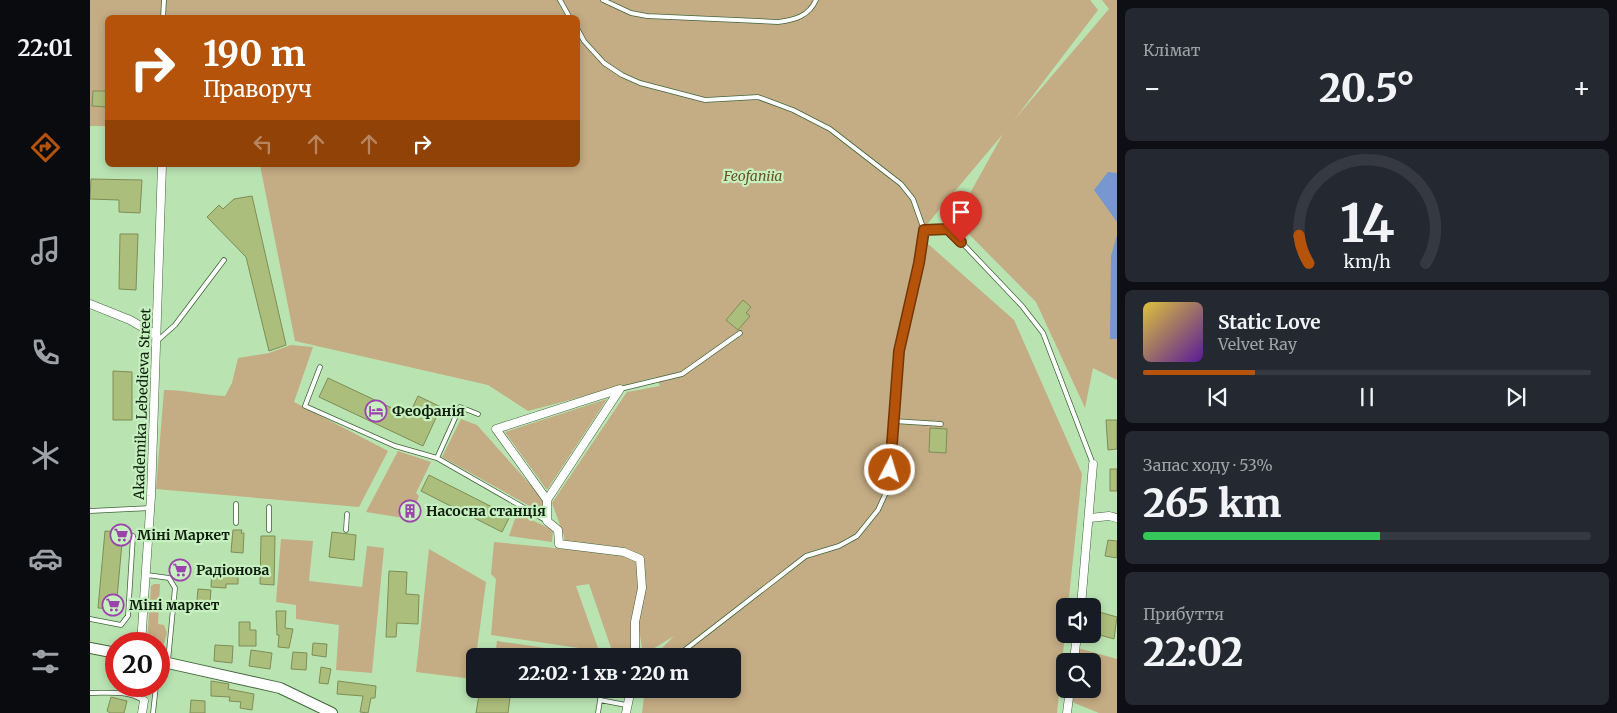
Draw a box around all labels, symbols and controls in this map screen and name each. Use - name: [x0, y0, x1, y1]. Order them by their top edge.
- text: 190 m: [203, 32, 306, 76]
- text: 22:01: [18, 34, 72, 62]
- icon: right: [120, 35, 185, 100]
- text: Клімат: [1143, 40, 1200, 60]
- text: 20.5°: [1319, 65, 1415, 112]
- text: −: [1143, 70, 1162, 106]
- text: +: [1572, 70, 1591, 106]
- text: Праворуч: [203, 75, 312, 103]
- icon: directions: [28, 130, 63, 165]
- icon: left: [249, 130, 277, 158]
- icon: ahead: [302, 130, 330, 158]
- icon: ahead: [355, 130, 383, 158]
- icon: right: [408, 130, 436, 158]
- park label: Feofaniia: [723, 167, 782, 185]
- pin: [940, 191, 982, 242]
- text: 14: [1340, 191, 1394, 256]
- icon: arrive: [947, 198, 975, 226]
- icon: music: [28, 233, 63, 268]
- text: km/h: [1343, 250, 1391, 273]
- street label: Akademika Lebedieva Street: [130, 307, 154, 501]
- text: Static Love: [1218, 310, 1321, 334]
- text: Velvet Ray: [1218, 334, 1297, 354]
- icon: phone: [28, 335, 63, 370]
- icon: previous: [1204, 383, 1232, 411]
- icon: pause: [1353, 383, 1381, 411]
- icon: next: [1502, 383, 1530, 411]
- hotel icon: Феофанія: [364, 399, 388, 423]
- place label: Феофанія: [392, 402, 465, 420]
- icon: climate: [28, 438, 63, 473]
- position arrow: [863, 443, 915, 495]
- text: Запас ходу · 53%: [1143, 455, 1273, 475]
- text: 265 km: [1143, 480, 1281, 527]
- building icon: Насосна станція: [398, 499, 422, 523]
- place label: Насосна станція: [426, 502, 546, 520]
- supermarket icon: Міні Маркет: [109, 523, 133, 547]
- place label: Міні Маркет: [137, 526, 230, 544]
- icon: car: [28, 541, 63, 576]
- supermarket icon: Радіонова: [168, 558, 192, 582]
- place label: Радіонова: [196, 561, 270, 579]
- supermarket icon: Міні маркет: [101, 593, 125, 617]
- place label: Міні маркет: [129, 596, 220, 614]
- map controls: [1056, 598, 1101, 698]
- button: sound: [1056, 598, 1101, 643]
- text: Прибуття: [1143, 604, 1224, 624]
- text: 22:02: [1143, 629, 1243, 676]
- speed limit sign: 20: [105, 632, 170, 697]
- icon: filters: [28, 644, 63, 679]
- button: search: [1056, 653, 1101, 698]
- text: 22:02 · 1 хв · 220 m: [518, 661, 689, 685]

